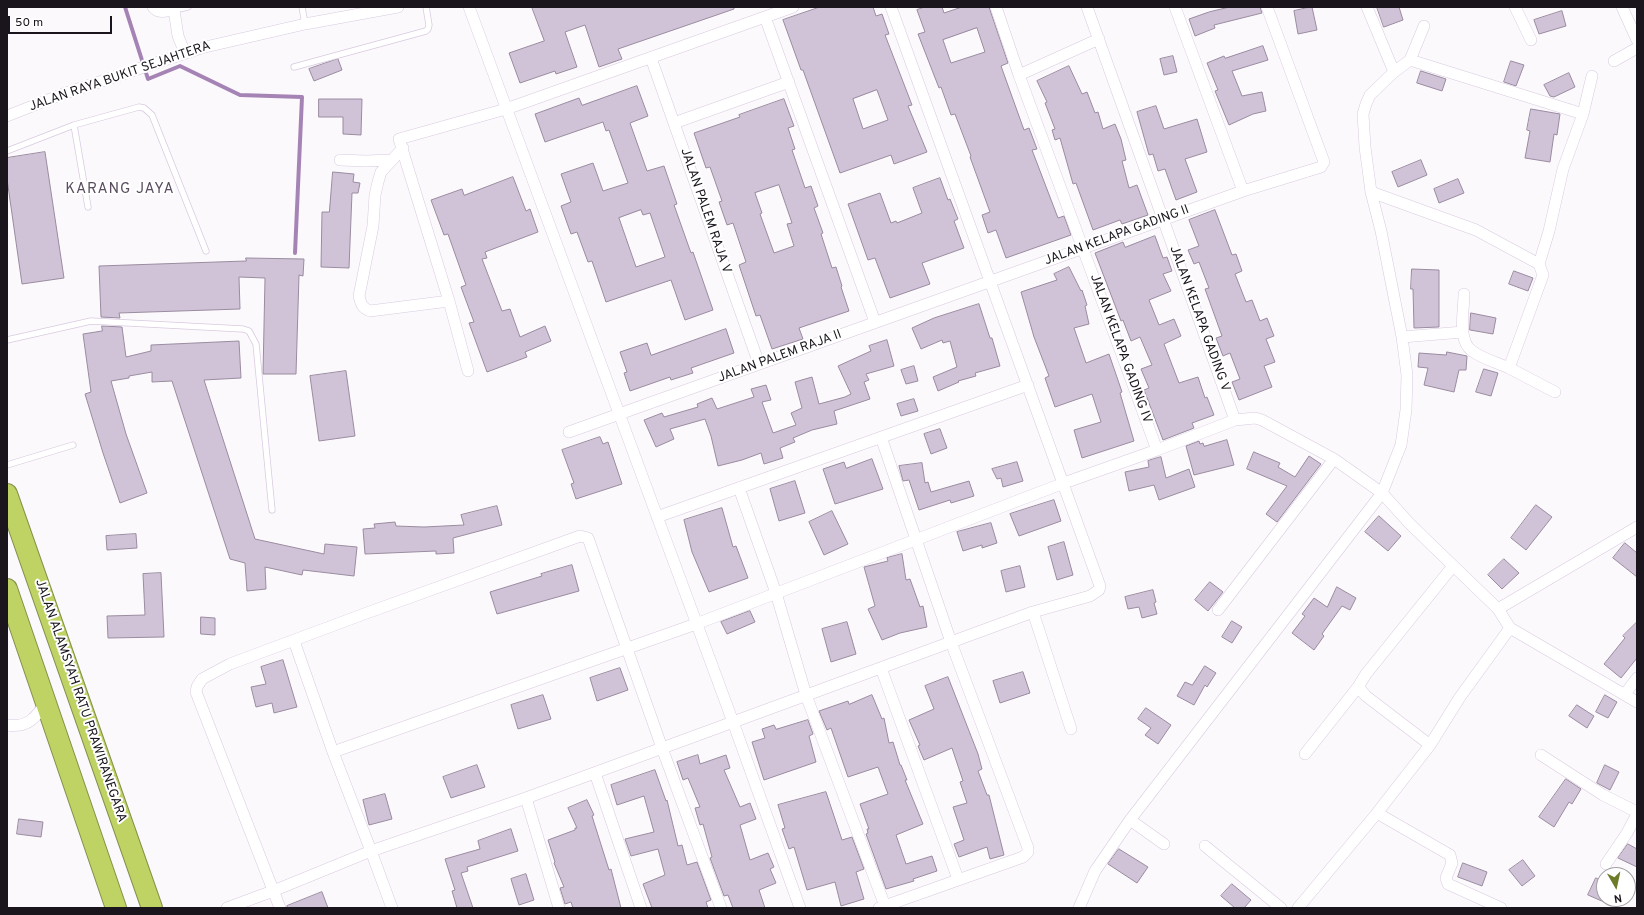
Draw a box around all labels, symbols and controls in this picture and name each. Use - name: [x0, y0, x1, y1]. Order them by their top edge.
- scale bar: [10, 8, 114, 34]
- text: 50 m: [15, 15, 43, 31]
- street label: JALAN RAYA BUKIT SEJAHTERA: [27, 39, 213, 115]
- street label: JALAN PALEM RAJA V: [676, 146, 734, 276]
- district label: KARANG JAYA: [65, 181, 175, 199]
- street label: JALAN KELAPA GADING II: [1043, 203, 1191, 269]
- street label: JALAN KELAPA GADING V: [1165, 244, 1233, 394]
- street label: JALAN KELAPA GADING IV: [1086, 272, 1154, 426]
- street label: JALAN PALEM RAJA II: [716, 327, 844, 387]
- street label: JALAN ALAMSYAH RATU PRAWIRANEGARA: [31, 577, 129, 825]
- north arrow: [1596, 867, 1636, 907]
- text: N: [1613, 890, 1623, 905]

